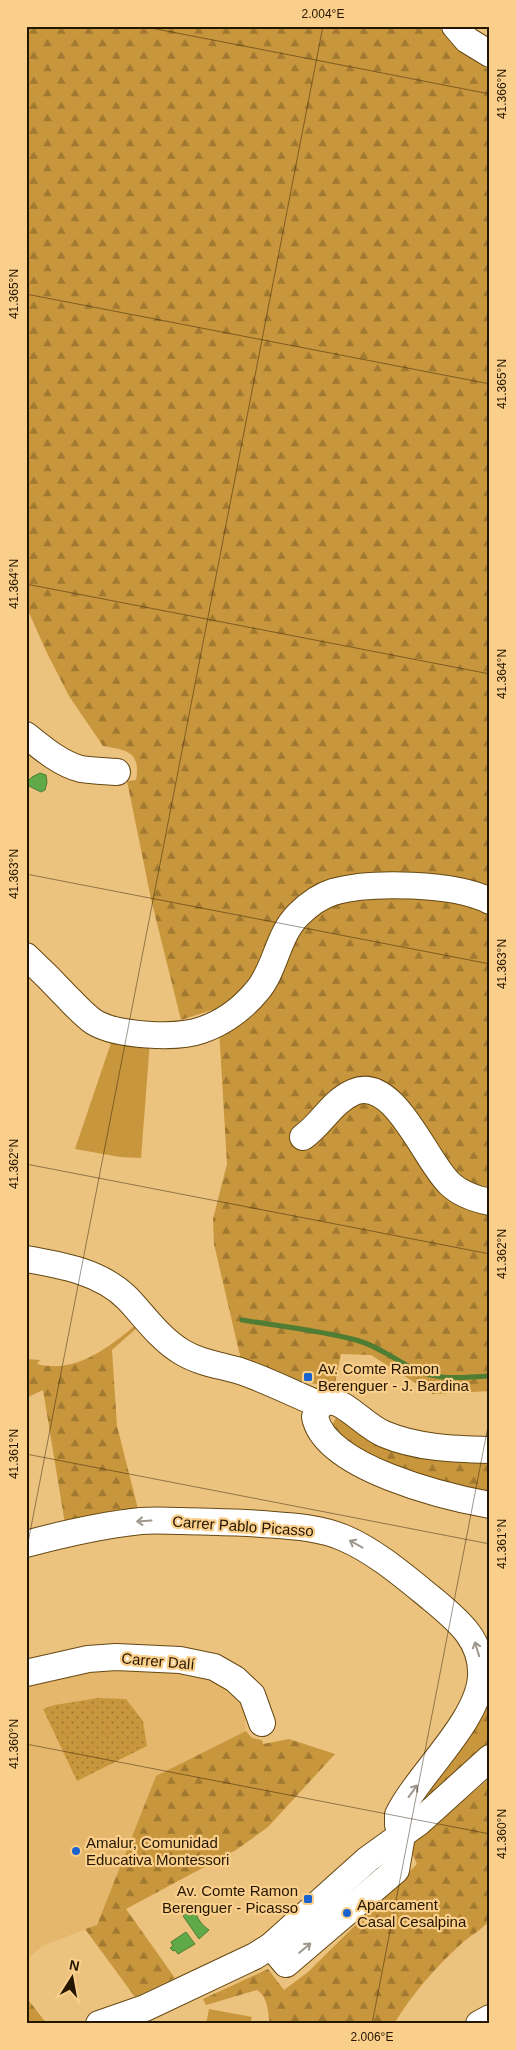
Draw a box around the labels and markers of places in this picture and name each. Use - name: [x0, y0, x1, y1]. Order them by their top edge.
- place label: Av. Comte Ramon Berenguer - J. Bardina: [318, 1360, 470, 1394]
- marker: Av. Comte Ramon Berenguer - J. Bardina: [302, 1371, 314, 1383]
- place label: Amalur, Comunidad Educativa Montessori: [86, 1834, 229, 1868]
- marker: Amalur, Comunidad Educativa Montessori: [70, 1845, 82, 1857]
- place label: Av. Comte Ramon Berenguer - Picasso: [162, 1882, 298, 1916]
- marker: Av. Comte Ramon Berenguer - Picasso: [302, 1893, 314, 1905]
- place label: Aparcament Casal Cesalpina: [357, 1896, 467, 1930]
- marker: Aparcament Casal Cesalpina: [341, 1907, 353, 1919]

